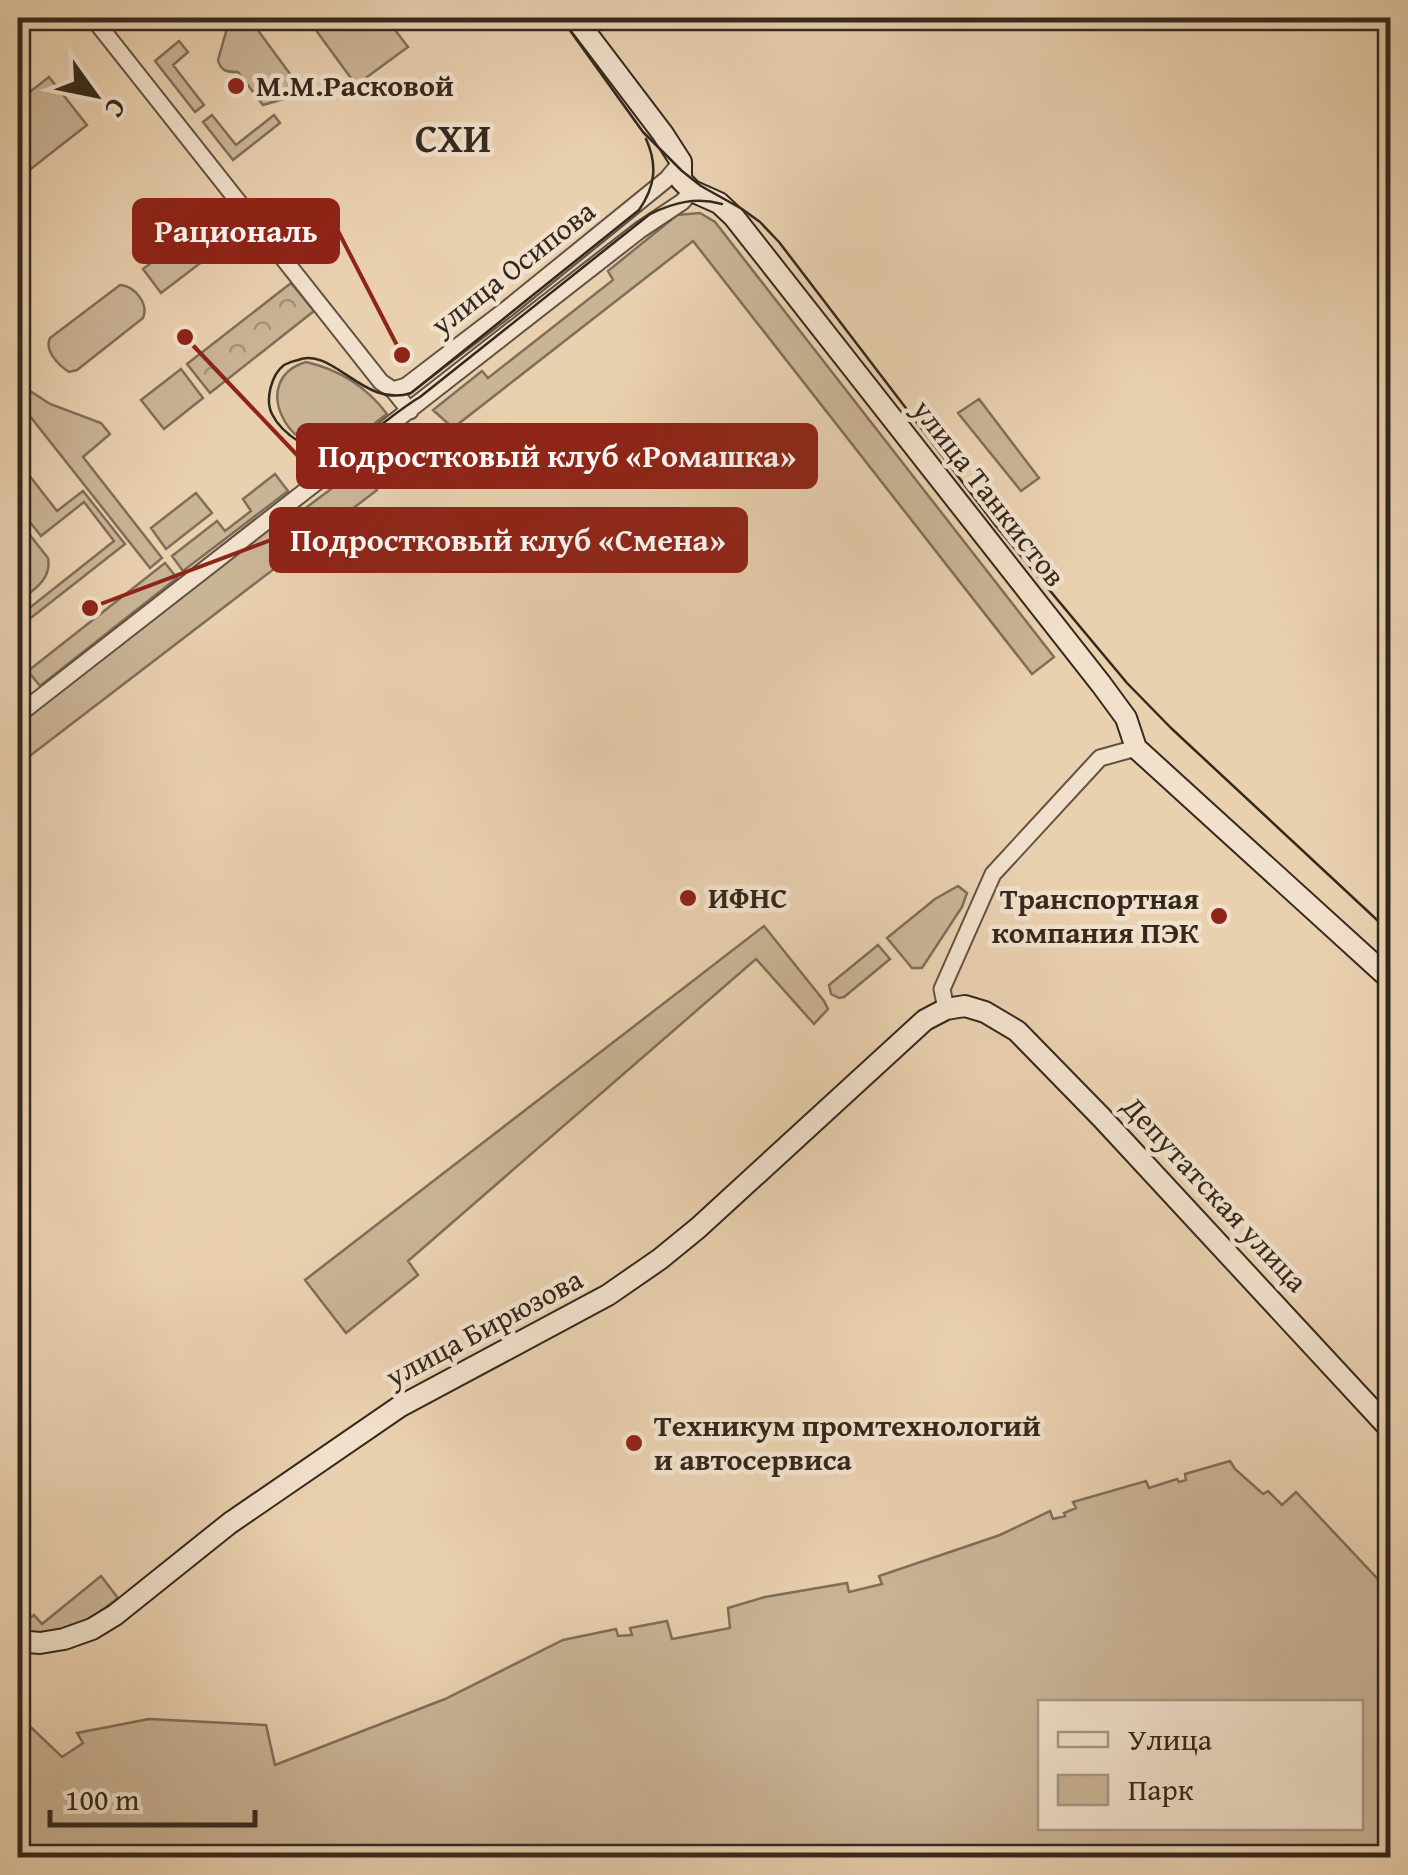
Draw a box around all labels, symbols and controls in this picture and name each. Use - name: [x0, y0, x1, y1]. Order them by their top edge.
- north arrow: [45, 45, 145, 145]
- place label: М.М.Расковой: [256, 63, 454, 107]
- marker: М.М.Расковой: [225, 75, 247, 97]
- text: С: [95, 91, 138, 127]
- district label: СХИ: [415, 108, 491, 167]
- street label: улица Осипова: [420, 188, 605, 346]
- callout: Рациональ: [134, 200, 338, 262]
- text: Рациональ: [154, 207, 318, 254]
- street label: улица Танкистов: [902, 388, 1077, 596]
- callout: Подростковый клуб «Ромашка»: [298, 425, 816, 487]
- text: Подростковый клуб «Ромашка»: [318, 432, 796, 479]
- callout: Подростковый клуб «Смена»: [271, 509, 746, 571]
- text: Подростковый клуб «Смена»: [290, 516, 726, 563]
- place label: ИФНС: [708, 875, 787, 919]
- place label: Транспортная компания ПЭК: [992, 876, 1199, 954]
- marker: ИФНС: [677, 887, 699, 909]
- marker: Транспортная компания ПЭК: [1208, 905, 1230, 927]
- street label: Депутатская улица: [1112, 1084, 1319, 1302]
- street label: улица Бирюзова: [376, 1256, 591, 1398]
- place label: Техникум промтехнологий и автосервиса: [654, 1403, 1041, 1481]
- marker: Техникум промтехнологий и автосервиса: [623, 1432, 645, 1454]
- legend: [1038, 1700, 1363, 1830]
- text: Улица: [1128, 1717, 1213, 1761]
- scale bar: [50, 1765, 255, 1827]
- text: Парк: [1128, 1767, 1194, 1811]
- text: 100 m: [65, 1777, 140, 1821]

